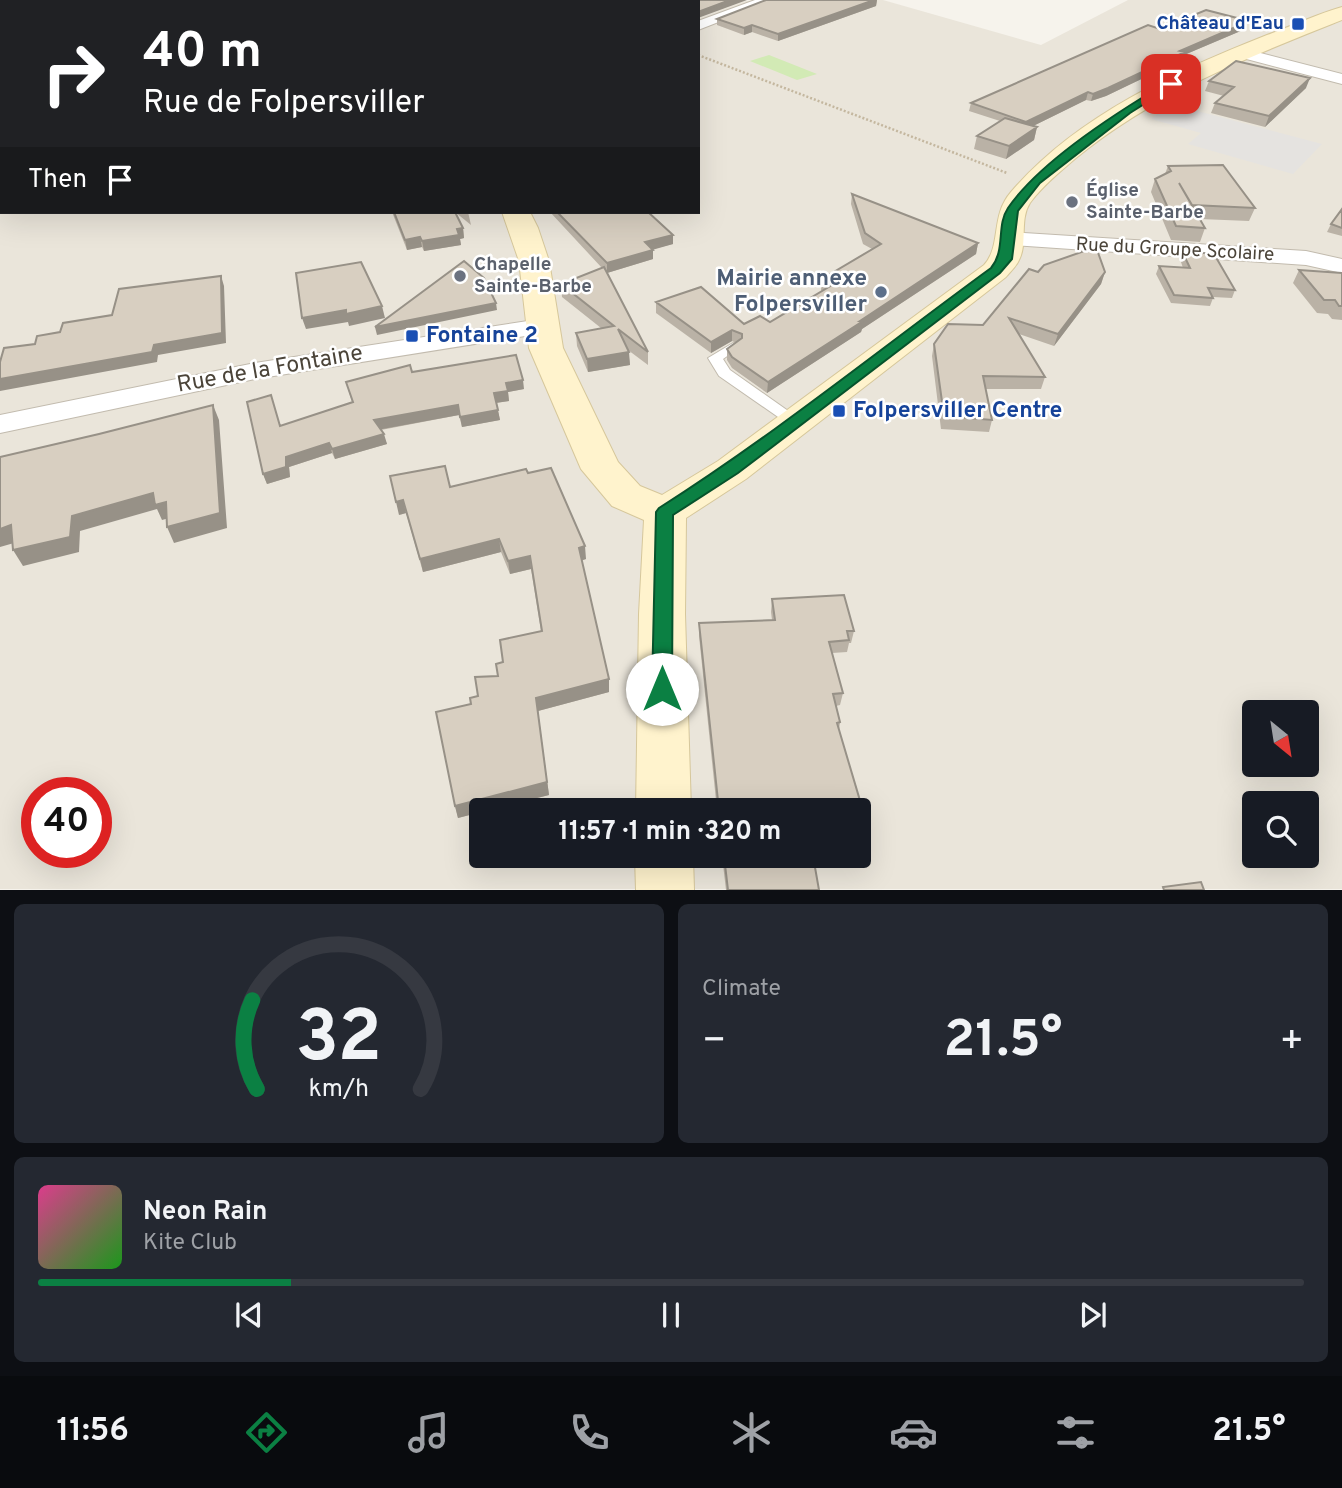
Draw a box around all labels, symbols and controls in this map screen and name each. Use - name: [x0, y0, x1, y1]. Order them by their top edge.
- place label: Château d'Eau: [1156, 12, 1284, 36]
- marker: Château d'Eau: [1290, 16, 1306, 32]
- text: 40 m: [143, 23, 262, 85]
- icon: right: [28, 28, 119, 119]
- pin: [1141, 54, 1201, 114]
- icon: arrive: [1152, 65, 1190, 103]
- text: Rue de Folpersviller: [143, 84, 425, 124]
- icon: arrive: [101, 161, 139, 199]
- text: Then: [28, 164, 87, 197]
- place label: Église Sainte-Barbe: [1086, 178, 1204, 225]
- marker: Église Sainte-Barbe: [1064, 194, 1080, 210]
- street label: Rue du Groupe Scolaire: [1075, 233, 1275, 267]
- place label: Chapelle Sainte-Barbe: [474, 253, 592, 299]
- place label: Mairie annexe Folpersviller: [716, 265, 867, 320]
- marker: Chapelle Sainte-Barbe: [452, 268, 468, 284]
- marker: Mairie annexe Folpersviller: [873, 284, 889, 300]
- place label: Fontaine 2: [426, 322, 538, 351]
- marker: Fontaine 2: [404, 328, 420, 344]
- street label: Rue de la Fontaine: [175, 339, 365, 401]
- place label: Folpersviller Centre: [853, 397, 1062, 426]
- marker: Folpersviller Centre: [831, 403, 847, 419]
- position arrow: [625, 652, 699, 726]
- north arrow: [1242, 700, 1320, 777]
- map controls: [1242, 700, 1319, 868]
- speed limit sign: 40: [21, 777, 112, 868]
- button: search: [1242, 791, 1319, 868]
- text: 11:57 · 1 min · 320 m: [559, 816, 781, 849]
- text: Climate: [702, 975, 781, 1004]
- text: 32: [296, 996, 382, 1088]
- text: 21.5°: [944, 1009, 1062, 1075]
- text: −: [702, 1018, 727, 1067]
- text: +: [1279, 1018, 1304, 1067]
- text: km/h: [309, 1074, 369, 1106]
- text: Neon Rain: [143, 1196, 268, 1229]
- text: Kite Club: [143, 1229, 237, 1258]
- icon: previous: [230, 1296, 268, 1334]
- icon: pause: [652, 1296, 690, 1334]
- icon: next: [1074, 1296, 1112, 1334]
- icon: directions: [242, 1408, 291, 1457]
- icon: music: [404, 1408, 453, 1457]
- icon: phone: [565, 1408, 614, 1457]
- icon: climate: [727, 1408, 776, 1457]
- icon: car: [889, 1408, 938, 1457]
- icon: filters: [1051, 1408, 1100, 1457]
- text: 11:56: [56, 1412, 129, 1452]
- text: 21.5°: [1212, 1412, 1286, 1452]

